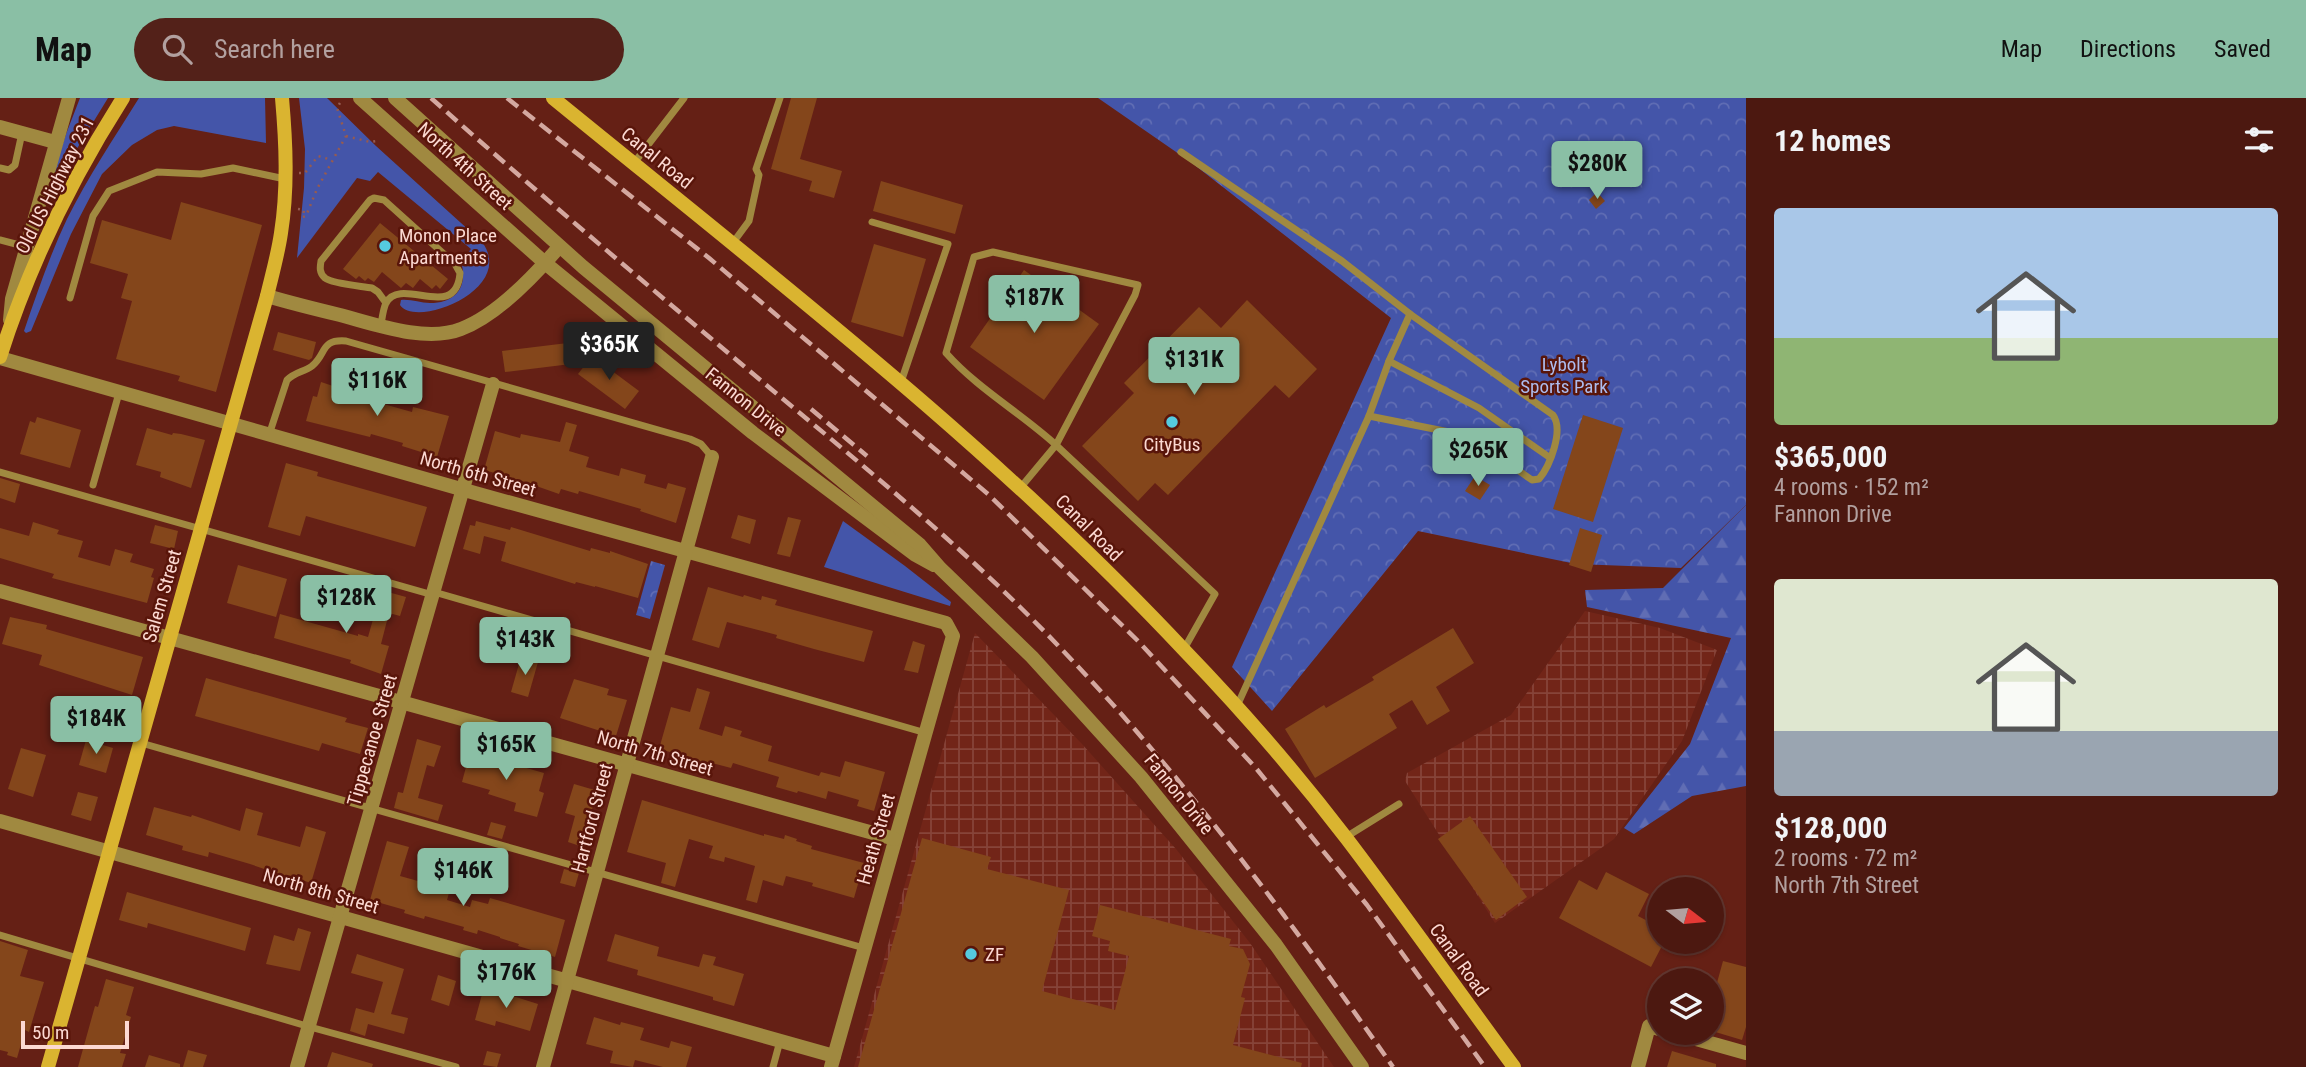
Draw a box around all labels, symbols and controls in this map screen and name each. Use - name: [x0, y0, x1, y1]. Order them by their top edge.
- search box: [134, 18, 624, 81]
- text: Map: [35, 30, 92, 69]
- icon: search: [158, 30, 196, 68]
- text: Search here: [214, 34, 335, 64]
- text: Map: [2001, 35, 2042, 63]
- text: Directions: [2080, 35, 2176, 63]
- text: Saved: [2214, 35, 2271, 63]
- street label: Old US Highway 231: [11, 113, 99, 257]
- street label: North 4th Street: [413, 117, 517, 215]
- icon: filters: [2240, 121, 2278, 159]
- street label: Canal Road: [617, 122, 697, 194]
- text: 12 homes: [1774, 123, 1891, 158]
- pin: $280K: [1548, 141, 1646, 201]
- text: $280K: [1567, 150, 1627, 177]
- place label: Monon Place Apartments: [399, 224, 497, 269]
- marker: Monon Place Apartments: [377, 238, 393, 254]
- icon: home: [1963, 253, 2089, 379]
- pin: $187K: [985, 275, 1083, 335]
- text: $187K: [1004, 284, 1064, 311]
- pin: $365K: [560, 322, 658, 382]
- text: $365K: [579, 331, 639, 358]
- pin: $131K: [1145, 338, 1243, 397]
- text: $131K: [1164, 346, 1224, 373]
- park label: Lybolt Sports Park: [1520, 353, 1608, 398]
- pin: $116K: [328, 358, 426, 418]
- street label: Fannon Drive: [701, 362, 791, 442]
- text: $116K: [347, 367, 407, 394]
- marker: CityBus: [1164, 414, 1180, 430]
- pin: $265K: [1429, 428, 1527, 488]
- place label: CityBus: [1144, 433, 1200, 456]
- text: $265K: [1448, 437, 1508, 464]
- text: $365,000: [1774, 439, 1887, 474]
- street label: North 6th Street: [417, 446, 539, 502]
- text: 4 rooms · 152 m²: [1774, 474, 1929, 501]
- street label: Canal Road: [1051, 490, 1127, 566]
- text: Fannon Drive: [1774, 501, 1892, 528]
- street label: Salem Street: [138, 547, 186, 645]
- pin: $128K: [297, 575, 395, 635]
- text: $128K: [316, 584, 376, 611]
- pin: $143K: [476, 618, 574, 677]
- icon: home: [1963, 624, 2089, 750]
- text: $143K: [495, 626, 555, 653]
- street label: Tippecanoe Street: [342, 671, 402, 809]
- pin: $184K: [47, 696, 145, 756]
- text: $184K: [66, 705, 126, 732]
- pin: $165K: [457, 722, 555, 782]
- street label: North 7th Street: [594, 725, 716, 781]
- text: $165K: [476, 731, 536, 758]
- street label: Fannon Drive: [1139, 749, 1219, 839]
- street label: Hartford Street: [566, 761, 618, 875]
- street label: Heath Street: [852, 791, 900, 887]
- text: $128,000: [1774, 810, 1887, 845]
- text: 2 rooms · 72 m²: [1774, 845, 1917, 872]
- pin: $146K: [414, 848, 512, 908]
- text: $146K: [433, 857, 493, 884]
- street label: North 8th Street: [260, 863, 382, 919]
- text: North 7th Street: [1774, 872, 1919, 899]
- north arrow: [1647, 877, 1724, 954]
- map controls: [1647, 877, 1724, 1045]
- street label: Canal Road: [1425, 919, 1493, 1001]
- place label: ZF: [985, 943, 1004, 966]
- marker: ZF: [963, 946, 979, 962]
- pin: $176K: [457, 950, 555, 1010]
- text: $176K: [476, 959, 536, 986]
- button: layers: [1647, 968, 1724, 1045]
- scale bar: [21, 1018, 130, 1050]
- text: 50 m: [32, 1021, 69, 1044]

